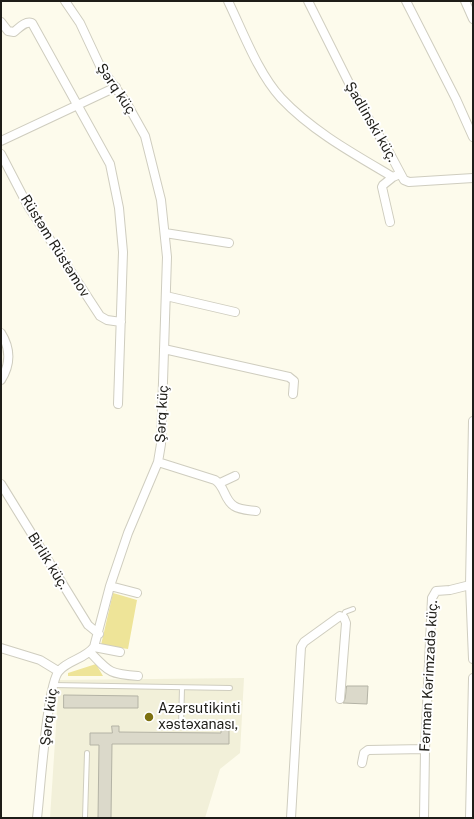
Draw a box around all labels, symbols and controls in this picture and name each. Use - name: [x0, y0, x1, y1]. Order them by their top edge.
- street label: Şərq küç: [93, 60, 139, 118]
- street label: Şadlinski küç.: [341, 79, 401, 165]
- street label: Rüstəm Rüstəmov: [17, 192, 93, 300]
- street label: Şərq küç: [152, 385, 172, 443]
- street label: Birlik küç.: [24, 529, 72, 593]
- street label: Fərman Kərimzadə küç.: [417, 600, 441, 752]
- street label: Şərq küç: [37, 687, 61, 747]
- place label: Azərsutikinti xəstəxanası,: [158, 701, 240, 734]
- marker: Azərsutikinti xəstəxanası,: [143, 711, 155, 723]

